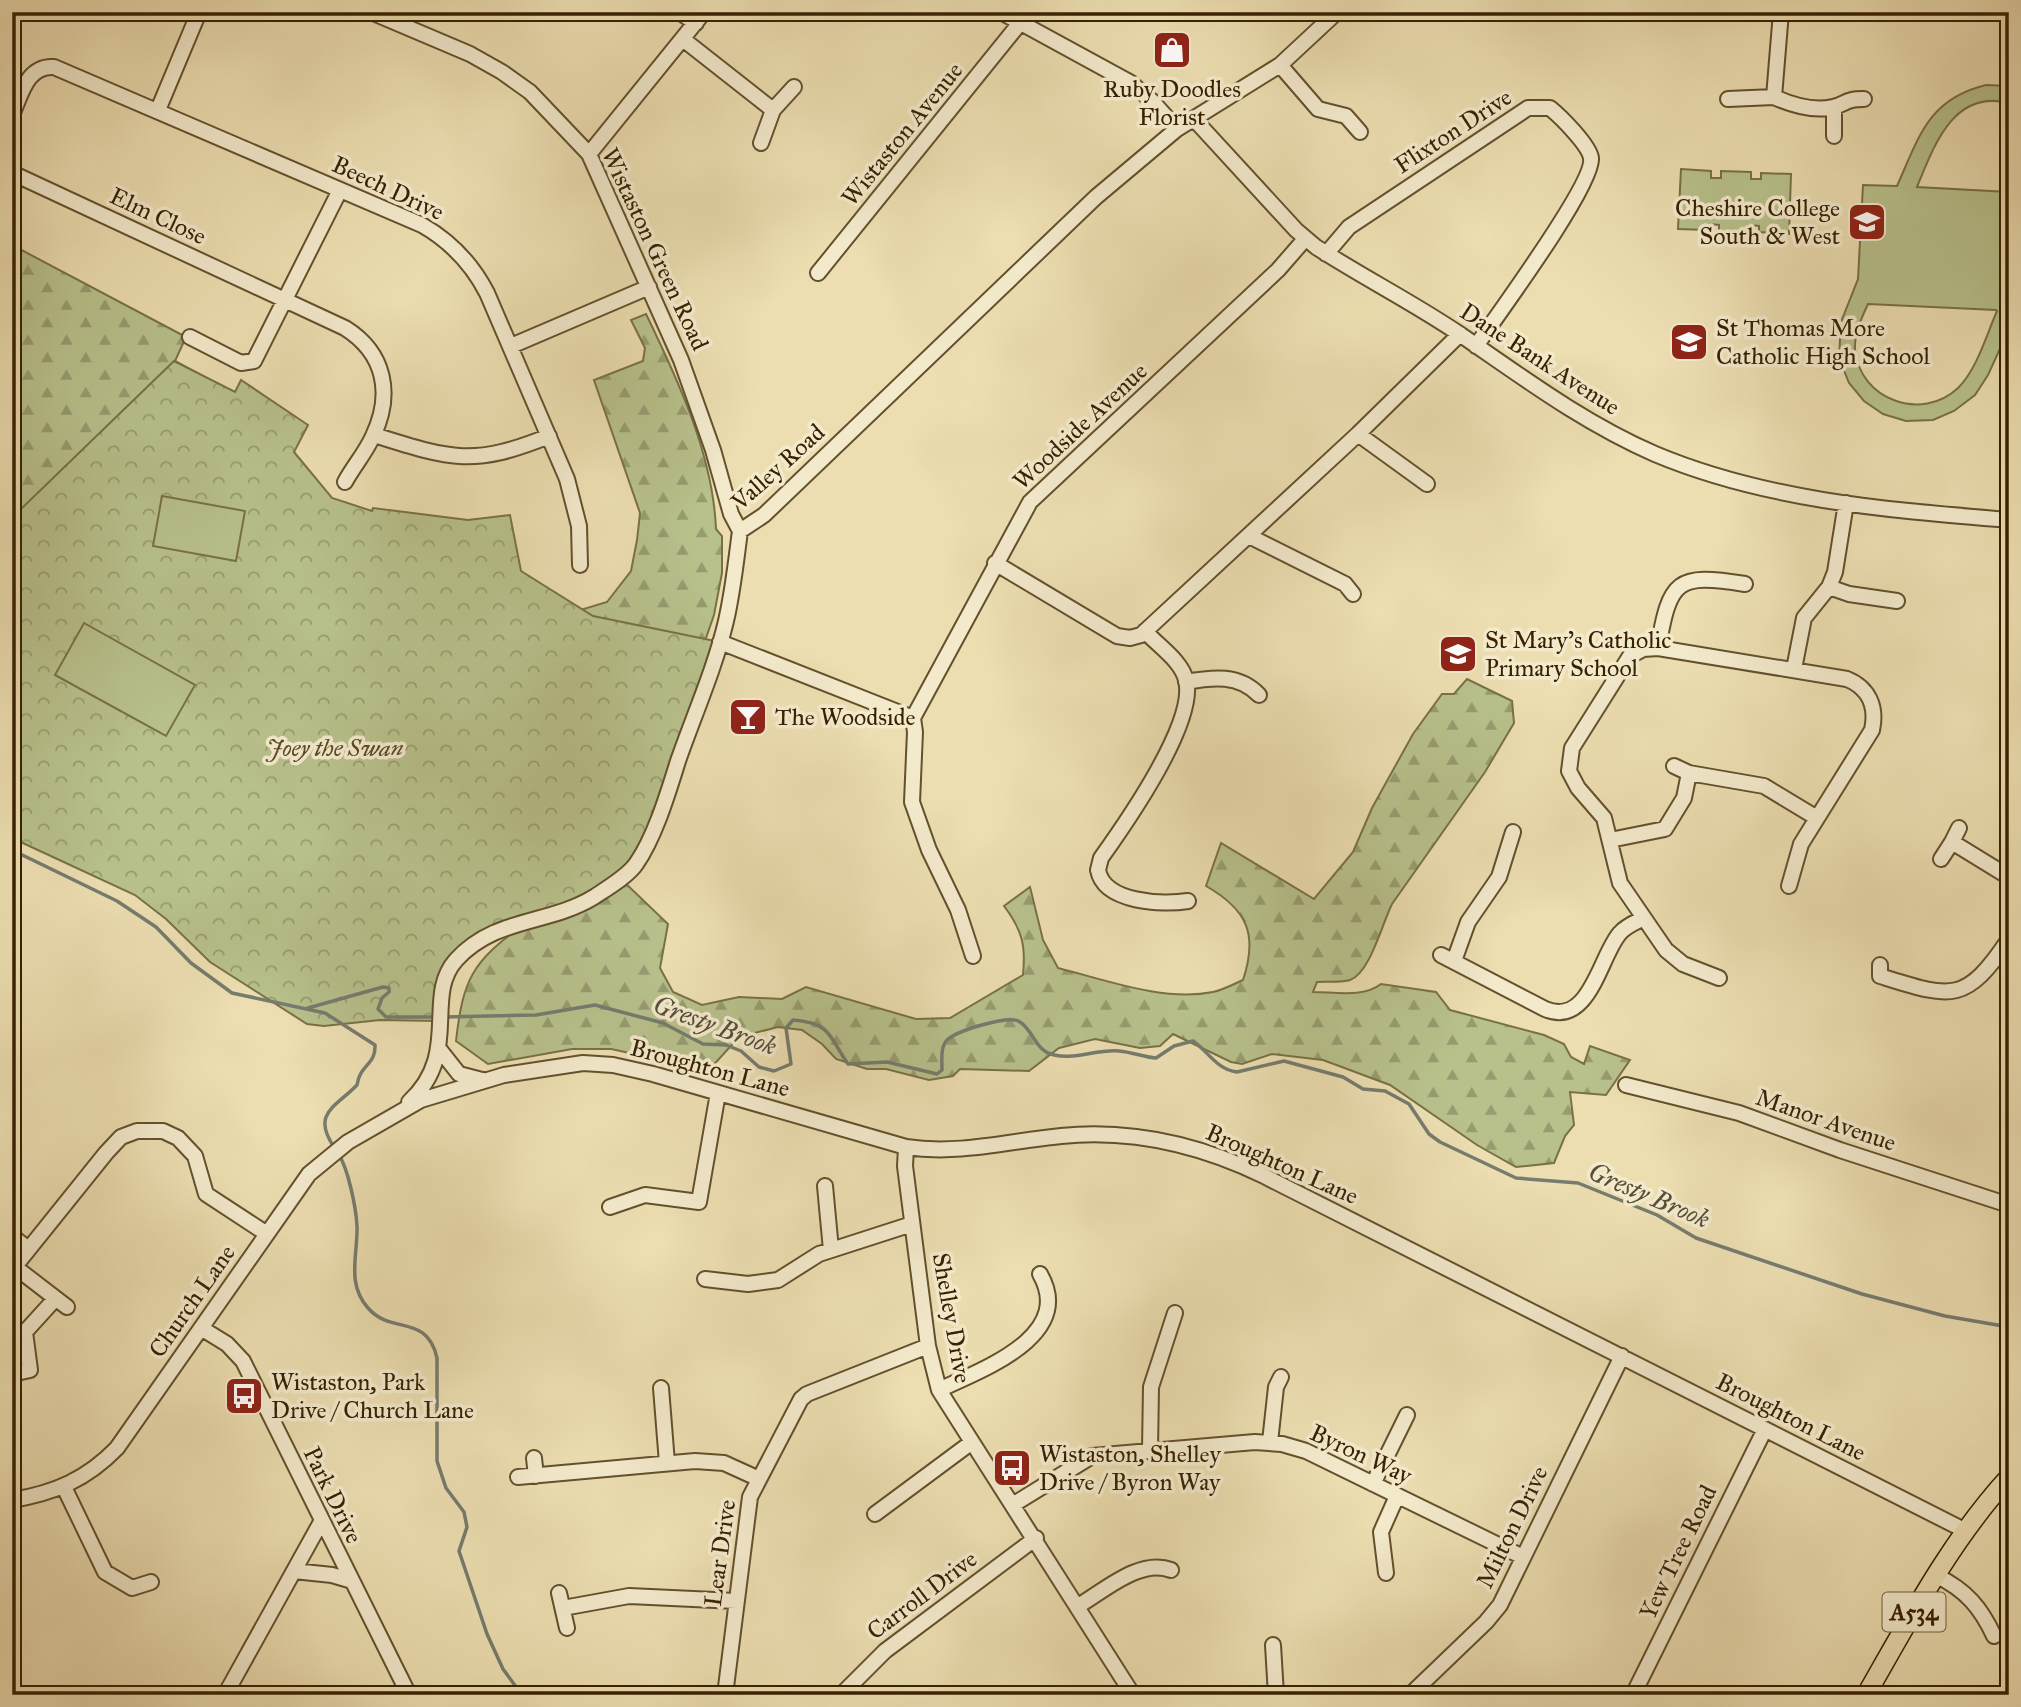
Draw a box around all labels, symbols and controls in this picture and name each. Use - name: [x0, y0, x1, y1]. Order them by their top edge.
- shop icon: Ruby Doodles Florist: [1151, 29, 1193, 71]
- street label: Wistaston Avenue: [835, 56, 969, 212]
- place label: Ruby Doodles Florist: [1103, 74, 1241, 132]
- street label: Flixton Drive: [1389, 82, 1517, 180]
- street label: Wistaston Green Road: [595, 143, 715, 355]
- street label: Beech Drive: [327, 149, 449, 227]
- street label: Elm Close: [105, 181, 211, 251]
- place label: Cheshire College South & West: [1675, 193, 1840, 251]
- school or university icon: Cheshire College South & West: [1846, 201, 1888, 243]
- street label: Dane Bank Avenue: [1454, 296, 1626, 422]
- place label: St Thomas More Catholic High School: [1716, 313, 1930, 371]
- school or university icon: St Thomas More Catholic High School: [1668, 321, 1710, 363]
- street label: Woodside Avenue: [1007, 356, 1153, 496]
- street label: Valley Road: [724, 417, 831, 517]
- place label: St Mary's Catholic Primary School: [1485, 625, 1671, 683]
- school or university icon: St Mary's Catholic Primary School: [1437, 633, 1479, 675]
- bar icon: The Woodside: [727, 696, 769, 738]
- place label: The Woodside: [775, 702, 916, 732]
- park label: Joey the Swan: [265, 733, 404, 763]
- water label: Gresty Brook: [649, 988, 781, 1062]
- street label: Broughton Lane: [627, 1032, 793, 1104]
- street label: Manor Avenue: [1752, 1082, 1900, 1158]
- street label: Broughton Lane: [1201, 1117, 1363, 1211]
- water label: Gresty Brook: [1583, 1155, 1715, 1235]
- street label: Church Lane: [142, 1239, 242, 1363]
- street label: Shelley Drive: [926, 1251, 978, 1385]
- street label: Broughton Lane: [1711, 1366, 1871, 1468]
- place label: Wistaston, Park Drive / Church Lane: [271, 1367, 474, 1425]
- bus stop icon: Wistaston, Park Drive / Church Lane: [223, 1375, 265, 1417]
- street label: Byron Way: [1305, 1417, 1417, 1491]
- place label: Wistaston, Shelley Drive / Byron Way: [1039, 1439, 1221, 1497]
- street label: Park Drive: [297, 1442, 369, 1548]
- bus stop icon: Wistaston, Shelley Drive / Byron Way: [991, 1447, 1033, 1489]
- street label: Milton Drive: [1470, 1461, 1554, 1593]
- street label: Yew Tree Road: [1633, 1480, 1723, 1624]
- street label: Lear Drive: [698, 1498, 742, 1608]
- street label: Carroll Drive: [861, 1544, 983, 1646]
- road number: A534: [1882, 1592, 1946, 1632]

